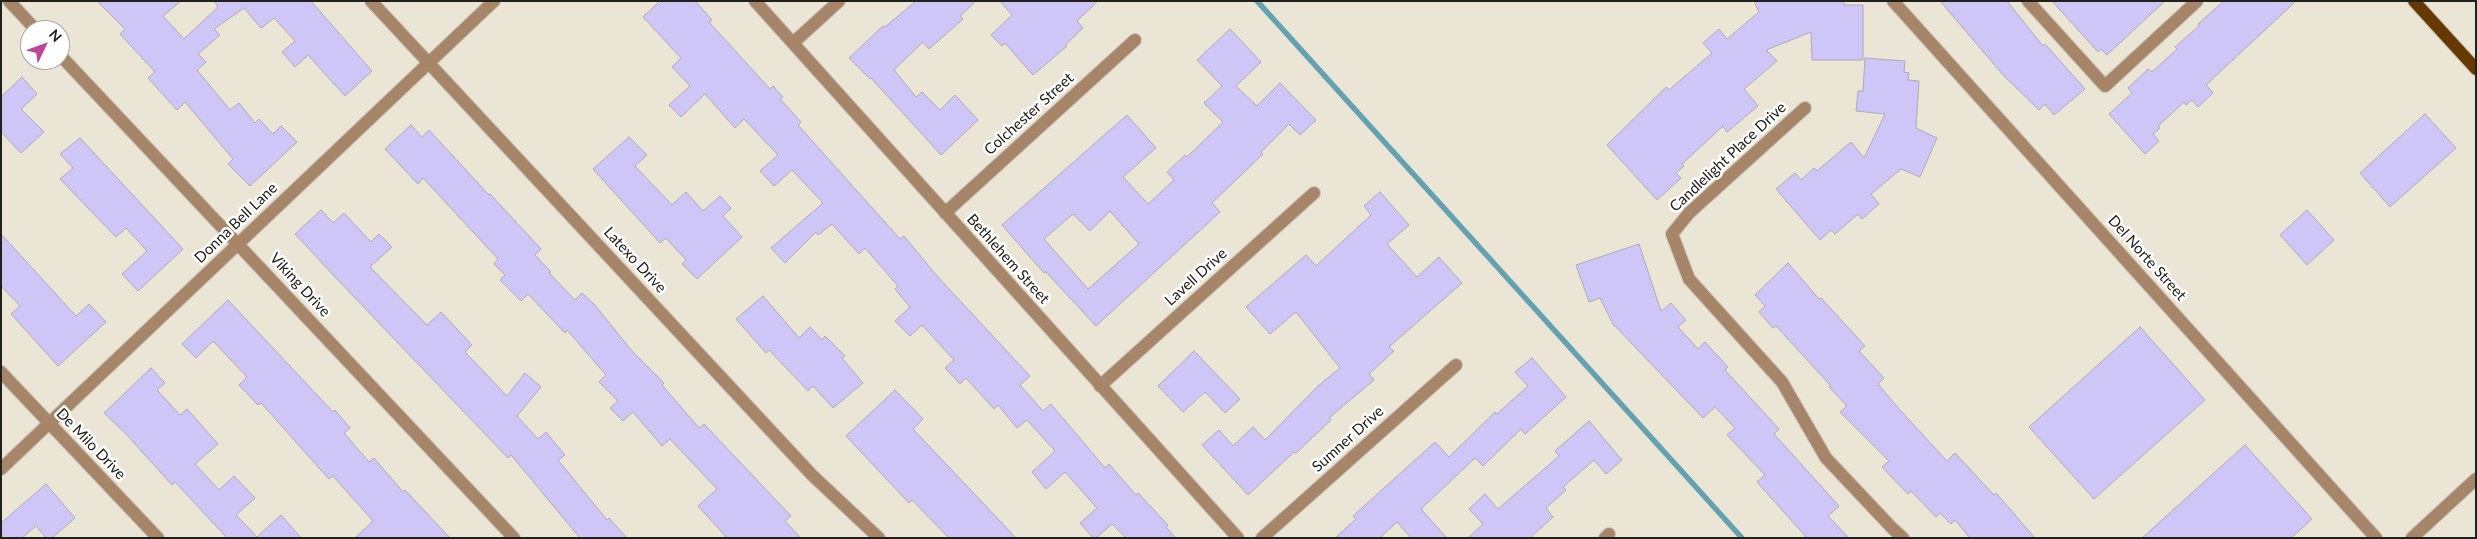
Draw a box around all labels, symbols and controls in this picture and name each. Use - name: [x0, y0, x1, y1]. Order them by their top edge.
- north arrow: [20, 20, 70, 70]
- text: N: [46, 26, 66, 45]
- street label: Colchester Street: [981, 69, 1077, 159]
- street label: Candlelight Place Drive: [1666, 98, 1790, 216]
- street label: Donna Bell Lane: [191, 179, 281, 267]
- street label: Bethlehem Street: [963, 210, 1053, 308]
- street label: Del Norte Street: [2104, 212, 2190, 304]
- street label: Latexo Drive: [600, 223, 670, 297]
- street label: Lavell Drive: [1161, 245, 1231, 309]
- street label: Viking Drive: [266, 249, 334, 321]
- street label: Sumner Drive: [1309, 402, 1387, 476]
- street label: De Milo Drive: [53, 405, 129, 483]

